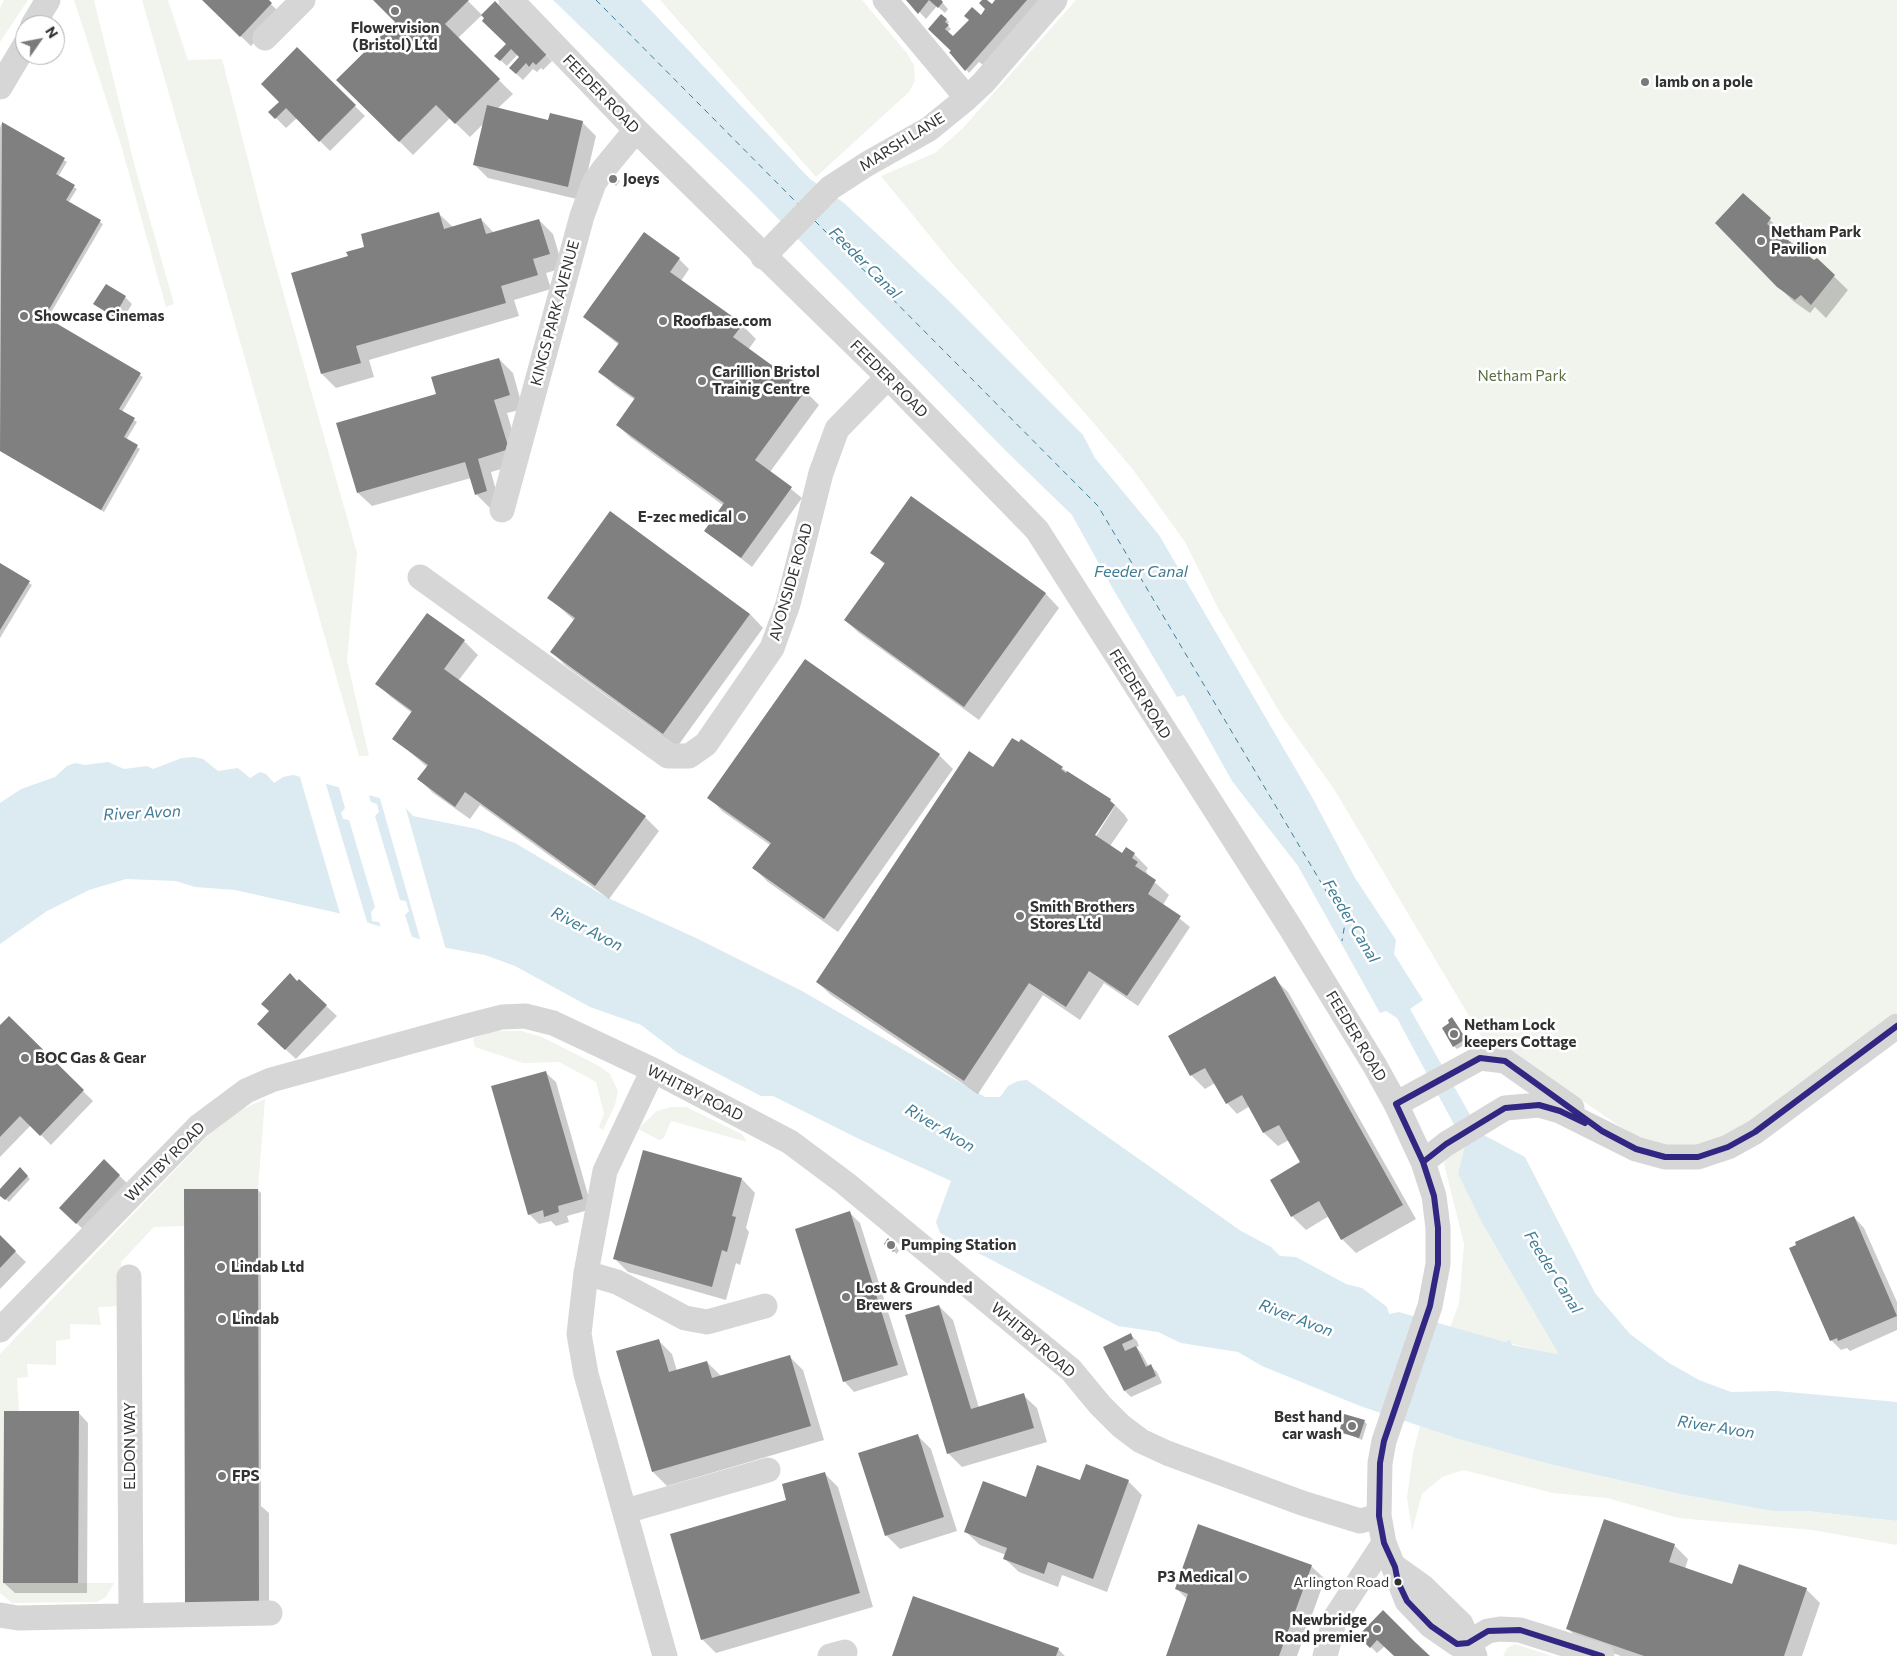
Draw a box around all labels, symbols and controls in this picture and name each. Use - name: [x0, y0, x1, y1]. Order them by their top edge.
- marker: Flowervision (Bristol) Ltd: [389, 5, 401, 17]
- north arrow: [15, 15, 65, 65]
- place label: Flowervision (Bristol) Ltd: [351, 19, 439, 54]
- text: N: [42, 23, 62, 41]
- street label: FEEDER ROAD: [559, 51, 643, 137]
- place label: lamb on a pole: [1655, 73, 1753, 91]
- marker: lamb on a pole: [1639, 76, 1651, 88]
- street label: MARSH LANE: [856, 109, 948, 175]
- place label: Joeys: [623, 170, 659, 188]
- marker: Joeys: [607, 173, 619, 185]
- water label: Feeder Canal: [825, 223, 905, 303]
- place label: Netham Park Pavilion: [1771, 223, 1861, 258]
- marker: Netham Park Pavilion: [1755, 235, 1767, 247]
- street label: KINGS PARK AVENUE: [527, 238, 583, 388]
- place label: Showcase Cinemas: [34, 307, 164, 325]
- marker: Showcase Cinemas: [18, 310, 30, 322]
- place label: Roofbase.com: [673, 312, 771, 330]
- marker: Roofbase.com: [657, 315, 669, 327]
- street label: FEEDER ROAD: [846, 336, 932, 422]
- place label: Carillion Bristol Trainig Centre: [712, 363, 820, 398]
- park label: Netham Park: [1477, 367, 1567, 385]
- marker: Carillion Bristol Trainig Centre: [696, 375, 708, 387]
- place label: E-zec medical: [638, 508, 732, 526]
- marker: E-zec medical: [736, 511, 748, 523]
- street label: AVONSIDE ROAD: [766, 521, 816, 643]
- water label: Feeder Canal: [1094, 562, 1188, 582]
- street label: FEEDER ROAD: [1105, 646, 1175, 742]
- water label: River Avon: [103, 801, 181, 825]
- water label: Feeder Canal: [1319, 876, 1383, 966]
- place label: Smith Brothers Stores Ltd: [1030, 898, 1135, 933]
- water label: River Avon: [548, 903, 626, 955]
- marker: Smith Brothers Stores Ltd: [1014, 910, 1026, 922]
- street label: FEEDER ROAD: [1322, 988, 1390, 1084]
- place label: Netham Lock keepers Cottage: [1464, 1016, 1576, 1051]
- marker: Netham Lock keepers Cottage: [1448, 1028, 1460, 1040]
- place label: BOC Gas & Gear: [35, 1049, 146, 1067]
- marker: BOC Gas & Gear: [19, 1052, 31, 1064]
- street label: WHITBY ROAD: [644, 1061, 746, 1125]
- water label: River Avon: [902, 1100, 978, 1156]
- street label: WHITBY ROAD: [121, 1118, 209, 1206]
- water label: Feeder Canal: [1520, 1227, 1586, 1317]
- place label: Pumping Station: [901, 1236, 1016, 1254]
- marker: Pumping Station: [885, 1239, 897, 1251]
- place label: Lindab Ltd: [231, 1258, 304, 1276]
- marker: Lindab Ltd: [215, 1261, 227, 1273]
- place label: Lost & Grounded Brewers: [856, 1279, 973, 1314]
- marker: Lost & Grounded Brewers: [840, 1291, 852, 1303]
- water label: River Avon: [1256, 1295, 1336, 1341]
- street label: WHITBY ROAD: [987, 1299, 1079, 1381]
- place label: Lindab: [232, 1310, 279, 1328]
- marker: Lindab: [216, 1313, 228, 1325]
- street label: ELDON WAY: [121, 1402, 139, 1490]
- place label: Best hand car wash: [1274, 1408, 1342, 1443]
- water label: River Avon: [1676, 1411, 1756, 1443]
- marker: Best hand car wash: [1346, 1420, 1358, 1432]
- place label: FPS: [232, 1467, 259, 1485]
- marker: FPS: [216, 1470, 228, 1482]
- place label: P3 Medical: [1157, 1568, 1233, 1586]
- marker: P3 Medical: [1237, 1571, 1249, 1583]
- place label: Arlington Road: [1294, 1574, 1389, 1590]
- marker: Arlington Road: [1393, 1577, 1403, 1587]
- place label: Newbridge Road premier: [1275, 1611, 1367, 1646]
- marker: Newbridge Road premier: [1371, 1623, 1383, 1635]

